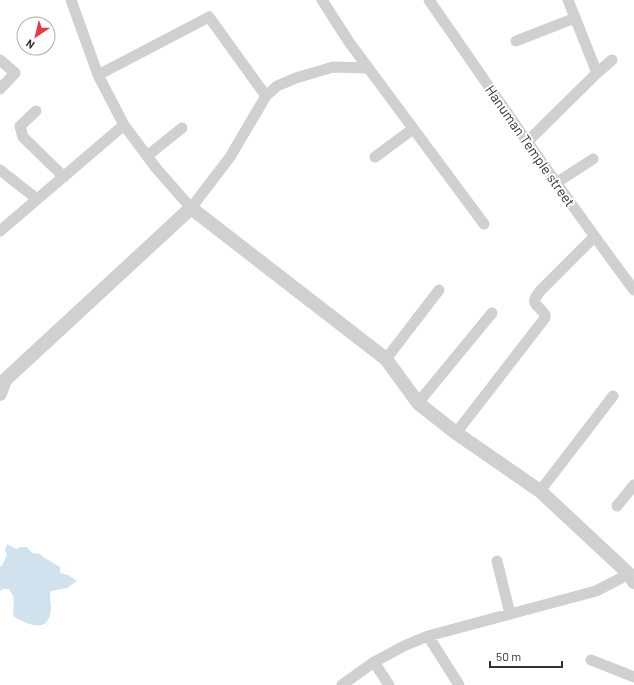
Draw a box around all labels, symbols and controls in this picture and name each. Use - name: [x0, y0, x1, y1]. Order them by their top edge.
- north arrow: [16, 16, 56, 56]
- text: N: [23, 37, 37, 52]
- street label: Hanuman Temple street: [482, 82, 579, 210]
- scale bar: [490, 643, 562, 669]
- text: 50 m: [496, 649, 521, 663]

